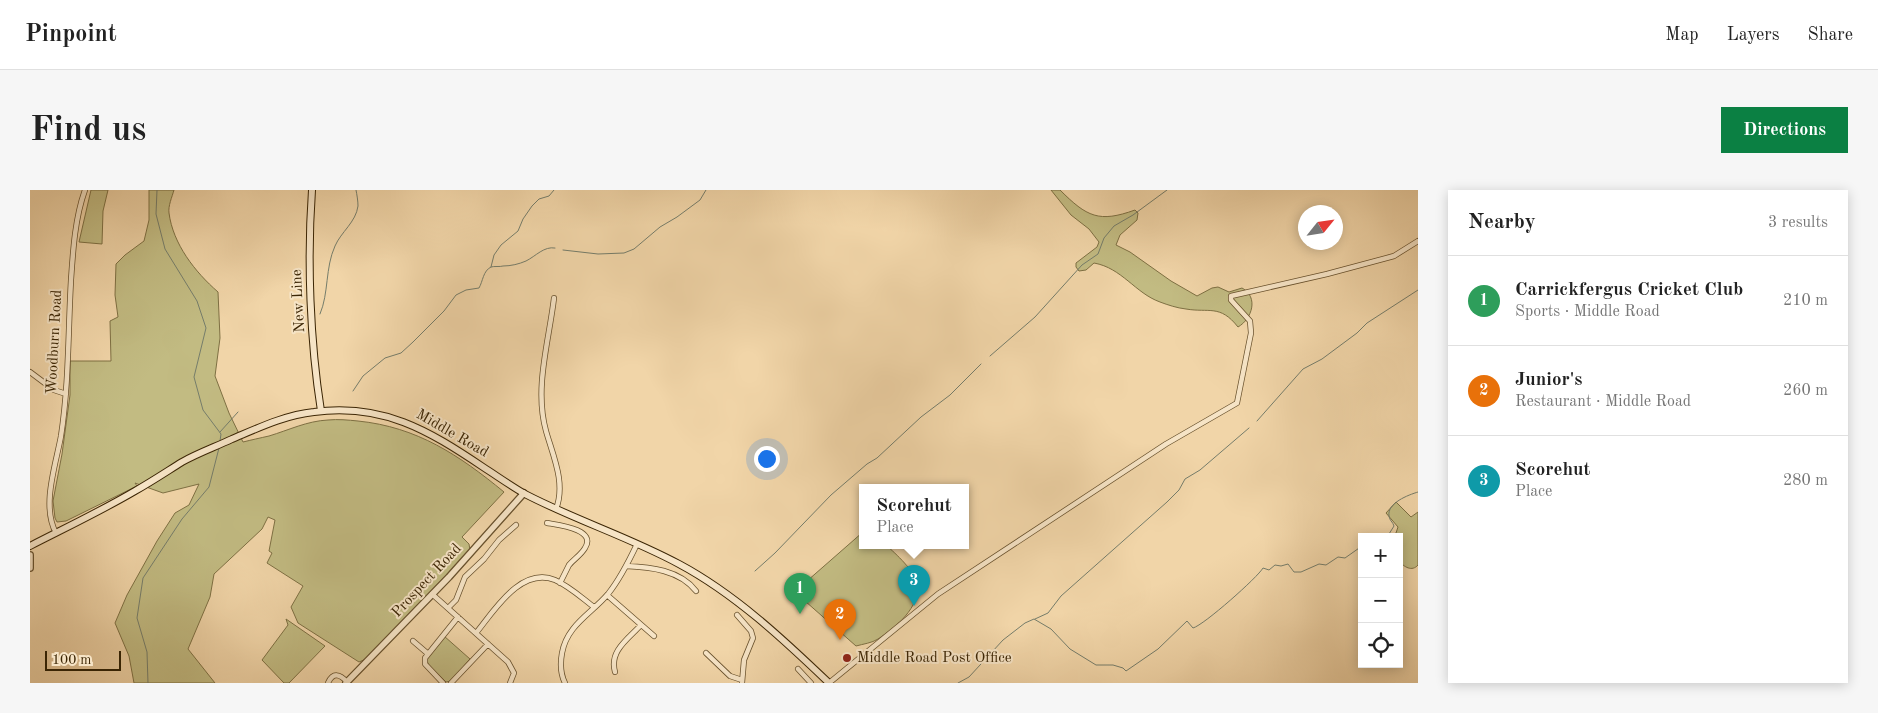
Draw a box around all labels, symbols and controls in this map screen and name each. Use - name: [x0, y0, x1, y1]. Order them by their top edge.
- text: Pinpoint: [25, 23, 117, 47]
- text: Map: [1665, 26, 1699, 44]
- text: Layers: [1727, 26, 1779, 44]
- text: Share: [1807, 26, 1853, 44]
- button: Directions: [1721, 107, 1848, 153]
- text: Find us: [30, 113, 146, 148]
- north arrow: [1298, 205, 1343, 250]
- text: Nearby: [1468, 212, 1536, 233]
- text: 3 results: [1768, 215, 1828, 231]
- street label: New Line: [290, 269, 308, 333]
- text: Carrickfergus Cricket Club: [1515, 281, 1743, 300]
- street label: Woodburn Road: [45, 289, 65, 395]
- text: 1: [1479, 293, 1489, 309]
- text: 210 m: [1783, 293, 1828, 309]
- text: Sports · Middle Road: [1515, 304, 1660, 320]
- text: Junior's: [1515, 371, 1582, 390]
- text: 2: [1479, 383, 1489, 399]
- text: 260 m: [1783, 383, 1828, 399]
- text: Restaurant · Middle Road: [1515, 394, 1691, 410]
- street label: Middle Road: [413, 407, 491, 461]
- your location: [754, 446, 780, 472]
- text: Scorehut: [1515, 461, 1590, 480]
- text: 3: [1479, 473, 1489, 489]
- text: 280 m: [1783, 473, 1828, 489]
- popup: [859, 484, 969, 549]
- text: Place: [1515, 484, 1552, 500]
- text: Scorehut: [876, 497, 952, 516]
- text: Place: [876, 520, 914, 536]
- map controls: [1358, 533, 1403, 668]
- button: +: [1358, 533, 1403, 578]
- street label: Prospect Road: [389, 541, 465, 621]
- pin: 3: [898, 565, 930, 606]
- pin: 1: [784, 573, 816, 614]
- button: −: [1358, 578, 1403, 623]
- pin: 2: [824, 599, 856, 640]
- button: locate: [1358, 623, 1403, 668]
- scale bar: [45, 648, 121, 671]
- place label: Middle Road Post Office: [857, 651, 1012, 666]
- marker: Middle Road Post Office: [841, 652, 853, 664]
- text: 100 m: [52, 653, 91, 667]

